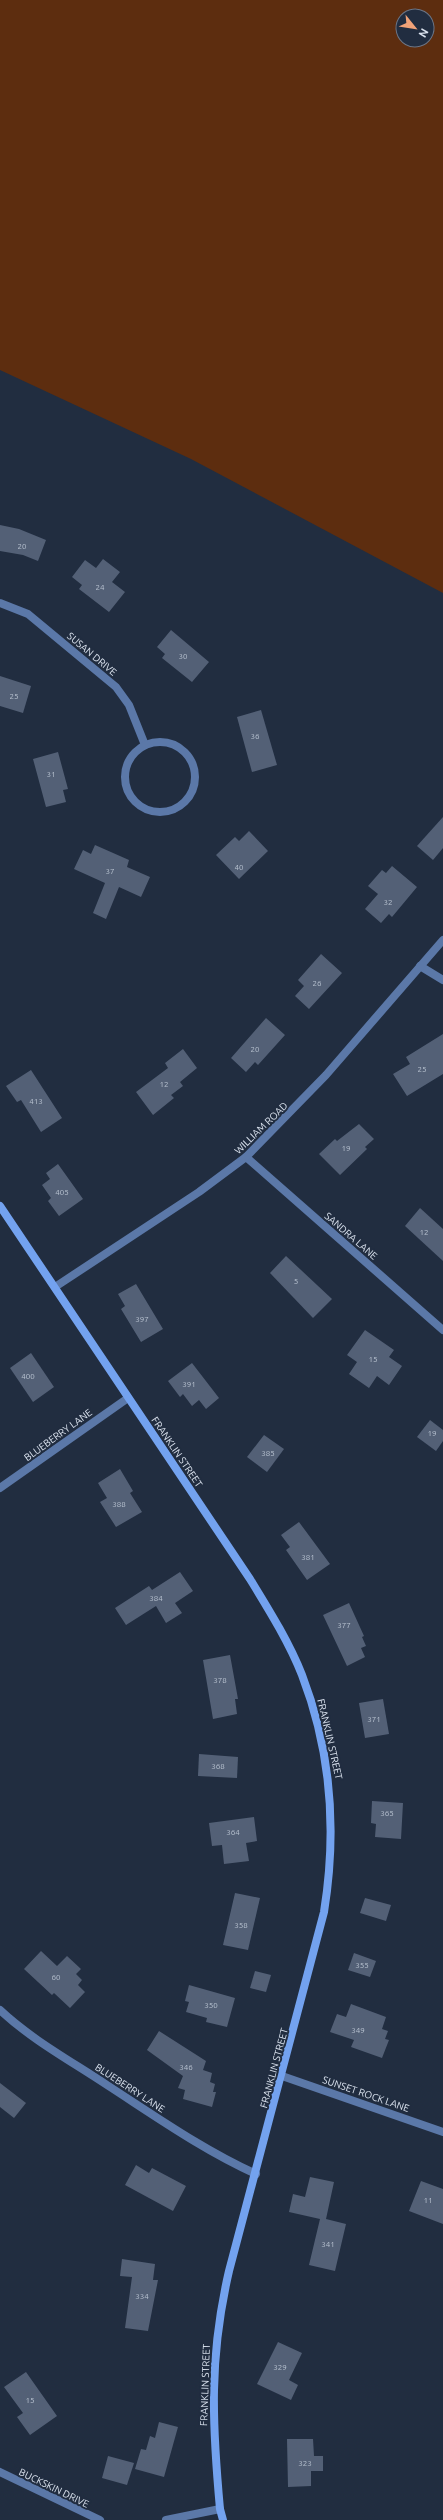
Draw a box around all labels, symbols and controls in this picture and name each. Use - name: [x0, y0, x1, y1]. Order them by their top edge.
- north arrow: [395, 8, 435, 48]
- text: N: [416, 26, 431, 40]
- house number: 20: [17, 542, 27, 551]
- house number: 24: [95, 583, 105, 592]
- street label: SUSAN DRIVE: [65, 630, 119, 678]
- house number: 30: [178, 652, 188, 661]
- house number: 25: [9, 692, 19, 701]
- house number: 36: [250, 732, 260, 741]
- house number: 31: [46, 770, 56, 779]
- house number: 40: [234, 863, 244, 872]
- house number: 37: [105, 867, 115, 876]
- house number: 32: [383, 898, 393, 907]
- house number: 26: [312, 979, 322, 988]
- house number: 20: [250, 1045, 260, 1054]
- house number: 25: [417, 1065, 427, 1074]
- house number: 12: [159, 1080, 169, 1089]
- house number: 413: [29, 1097, 43, 1106]
- street label: WILLIAM ROAD: [232, 1100, 290, 1156]
- house number: 19: [341, 1144, 351, 1153]
- house number: 405: [55, 1188, 69, 1197]
- street label: SANDRA LANE: [323, 1210, 380, 1262]
- house number: 12: [419, 1228, 429, 1237]
- house number: 5: [294, 1277, 298, 1286]
- house number: 397: [135, 1315, 149, 1324]
- house number: 15: [368, 1355, 378, 1364]
- house number: 400: [21, 1372, 35, 1381]
- house number: 391: [182, 1380, 196, 1389]
- street label: BLUEBERRY LANE: [22, 1407, 94, 1463]
- street label: FRANKLIN STREET: [149, 1415, 205, 1490]
- house number: 19: [427, 1429, 437, 1438]
- house number: 385: [261, 1449, 275, 1458]
- house number: 388: [112, 1500, 126, 1509]
- house number: 381: [301, 1553, 315, 1562]
- house number: 384: [149, 1594, 163, 1603]
- house number: 377: [337, 1621, 351, 1630]
- house number: 378: [213, 1676, 227, 1685]
- street label: FRANKLIN STREET: [315, 1698, 345, 1781]
- house number: 371: [367, 1715, 381, 1724]
- house number: 368: [211, 1762, 225, 1771]
- house number: 365: [380, 1809, 394, 1818]
- house number: 364: [226, 1828, 240, 1837]
- house number: 358: [234, 1921, 248, 1930]
- house number: 355: [355, 1961, 369, 1970]
- house number: 60: [51, 1973, 61, 1982]
- house number: 350: [204, 2001, 218, 2010]
- street label: FRANKLIN STREET: [258, 2026, 290, 2109]
- house number: 349: [351, 2026, 365, 2035]
- street label: BLUEBERRY LANE: [93, 2061, 167, 2115]
- house number: 346: [179, 2063, 193, 2072]
- street label: SUNSET ROCK LANE: [321, 2074, 411, 2114]
- house number: 11: [423, 2196, 433, 2205]
- house number: 341: [321, 2240, 335, 2249]
- house number: 334: [135, 2292, 149, 2301]
- street label: FRANKLIN STREET: [198, 2343, 212, 2426]
- house number: 329: [273, 2363, 287, 2372]
- house number: 15: [25, 2396, 35, 2405]
- house number: 323: [298, 2459, 312, 2468]
- street label: BUCKSKIN DRIVE: [17, 2466, 91, 2510]

